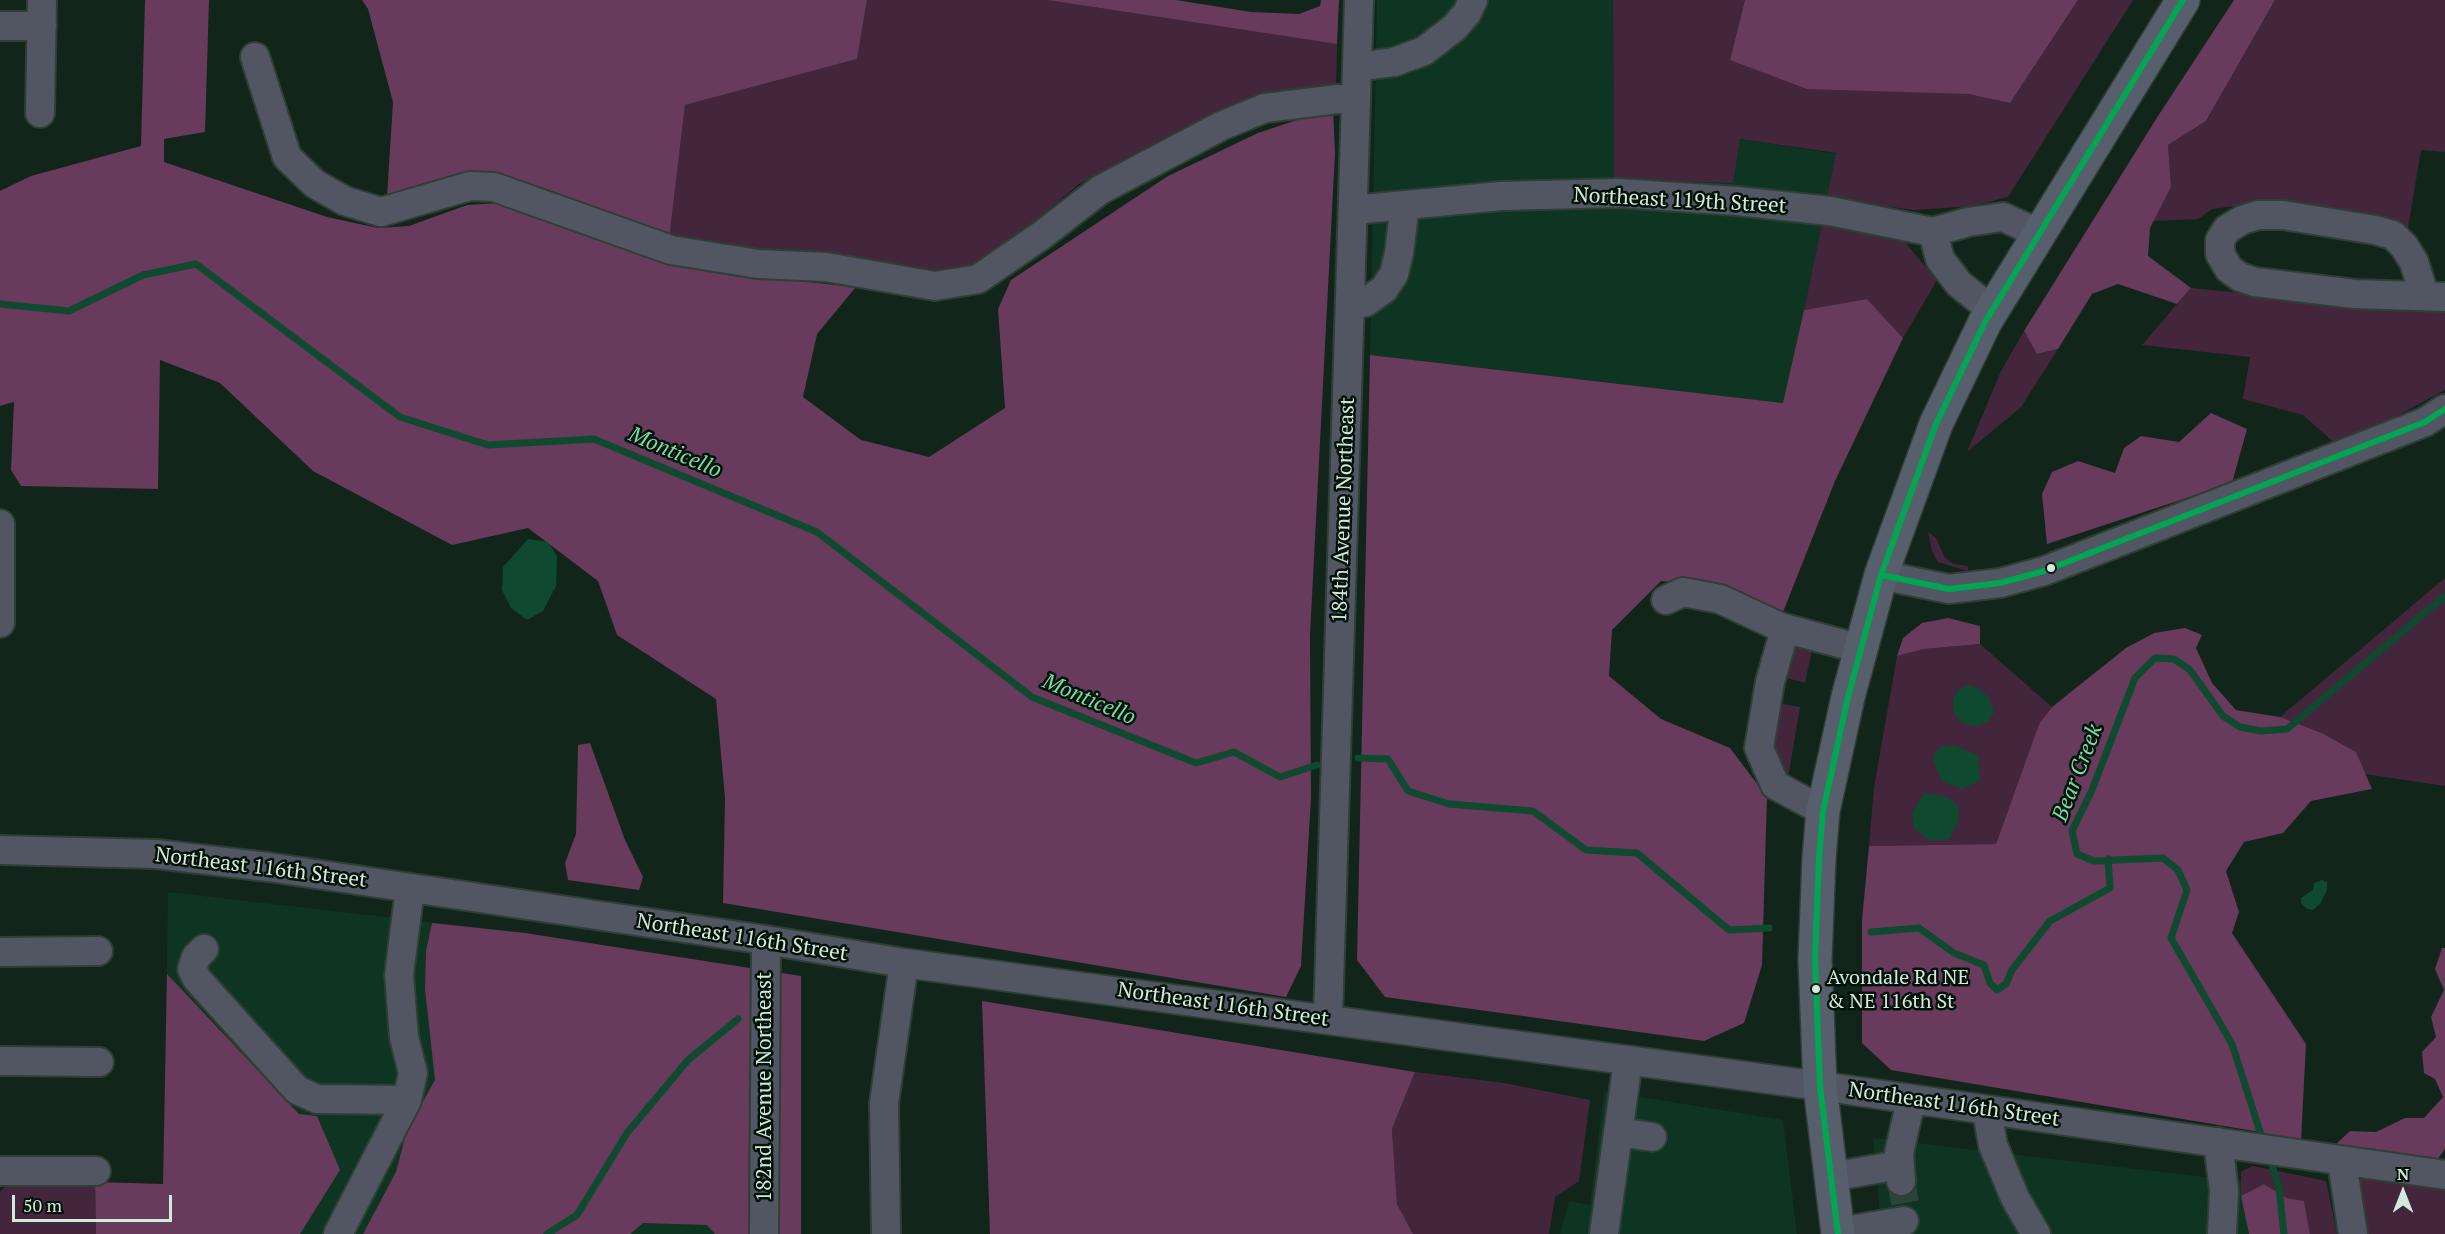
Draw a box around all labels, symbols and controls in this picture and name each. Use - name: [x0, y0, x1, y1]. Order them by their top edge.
- street label: Northeast 119th Street: [1573, 183, 1787, 219]
- street label: 184th Avenue Northeast: [1327, 397, 1361, 623]
- water label: Monticello: [625, 422, 725, 484]
- unlabelled marker: [2045, 562, 2057, 574]
- water label: Monticello: [1039, 669, 1139, 731]
- water label: Bear Creek: [2047, 721, 2109, 825]
- street label: Northeast 116th Street: [154, 843, 368, 893]
- street label: Northeast 116th Street: [635, 909, 849, 967]
- place label: Avondale Rd NE & NE 116th St: [1827, 966, 1969, 1013]
- street label: 182nd Avenue Northeast: [752, 972, 778, 1202]
- street label: Northeast 116th Street: [1116, 978, 1330, 1032]
- marker: Avondale Rd NE & NE 116th St: [1810, 983, 1822, 995]
- street label: Northeast 116th Street: [1847, 1078, 2061, 1132]
- north arrow: [2373, 1162, 2433, 1222]
- text: N: [2397, 1163, 2409, 1185]
- scale bar: [15, 1183, 176, 1221]
- text: 50 m: [23, 1193, 62, 1217]

